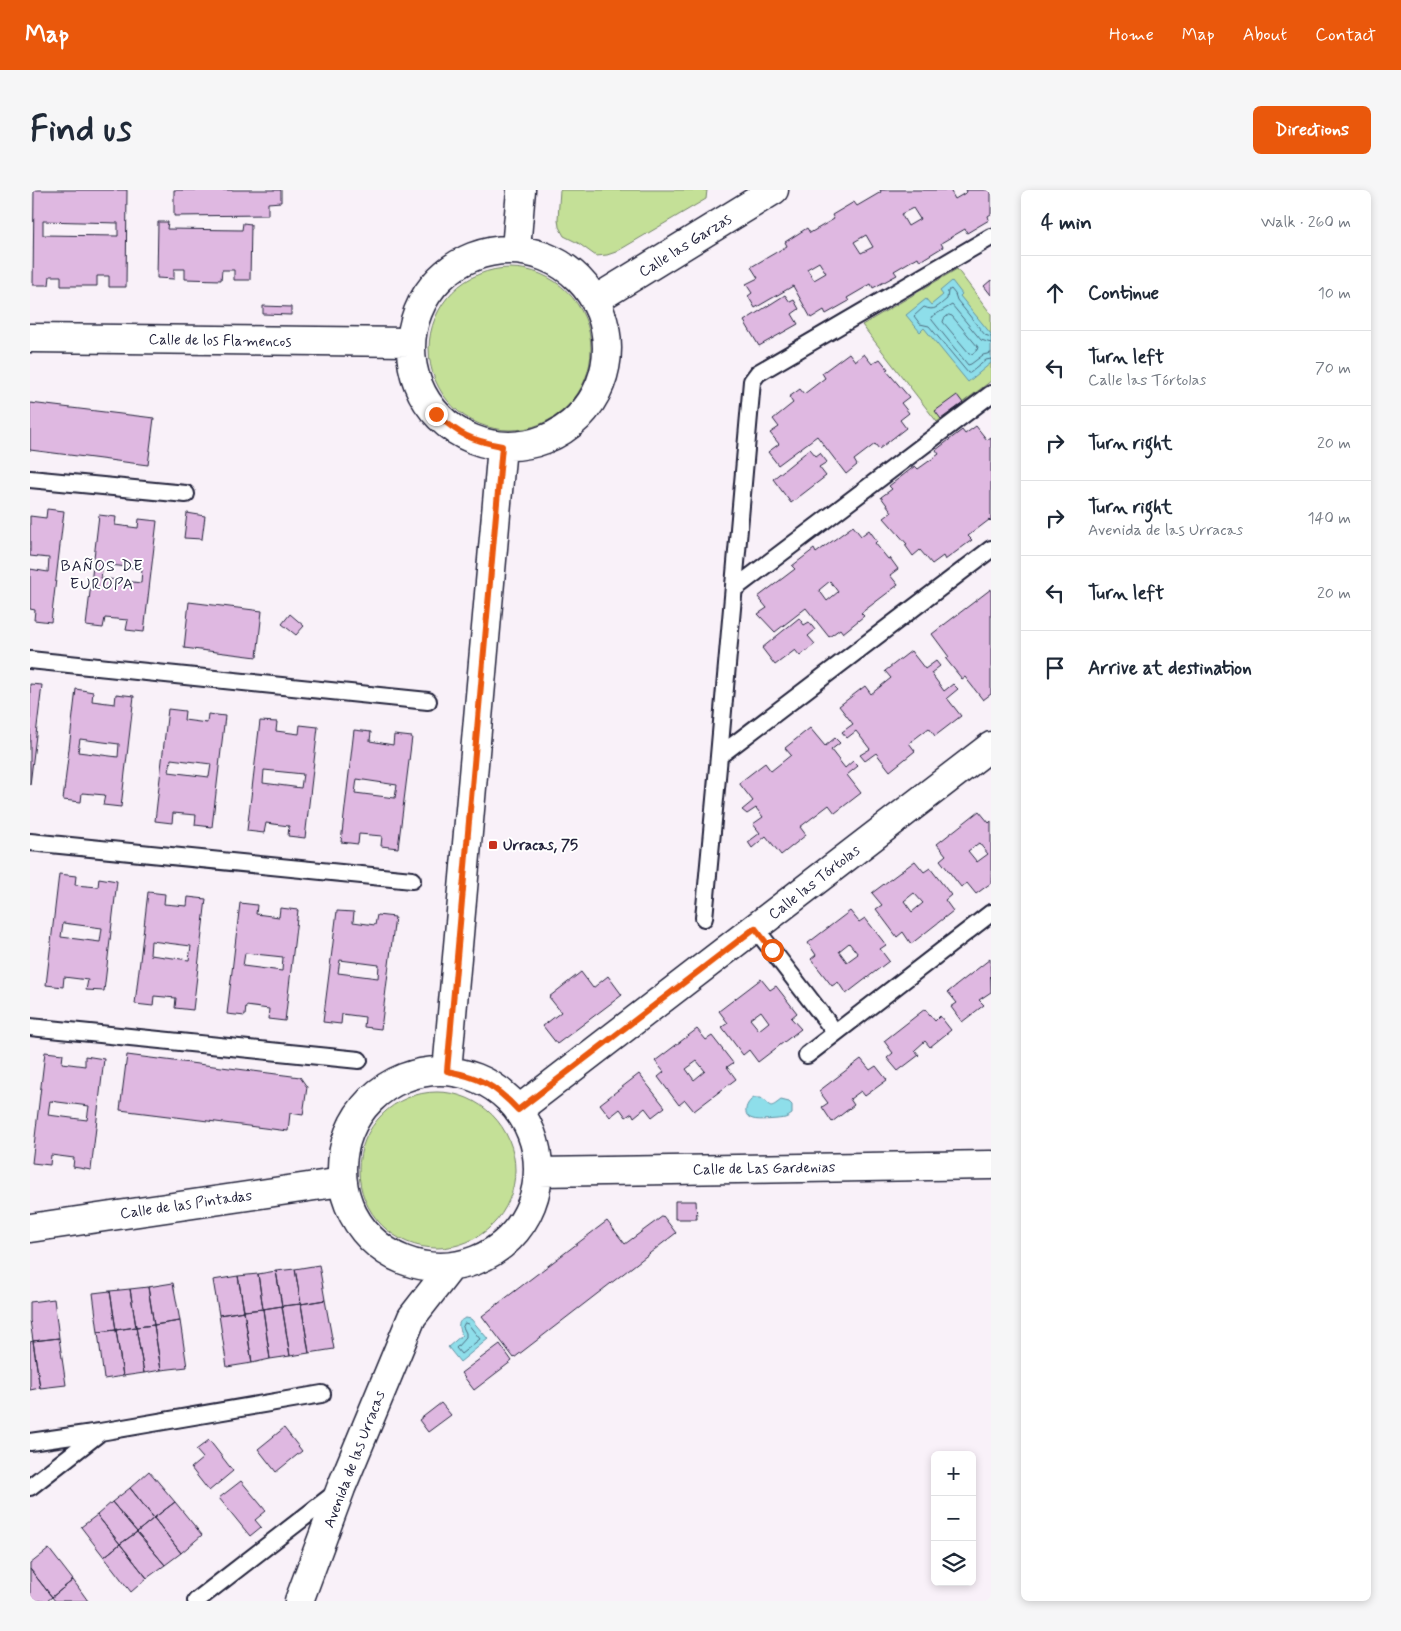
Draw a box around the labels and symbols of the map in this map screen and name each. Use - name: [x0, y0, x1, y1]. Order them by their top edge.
- street label: Calle las Garzas: [635, 209, 736, 282]
- street label: Calle de los Flamencos: [148, 330, 292, 352]
- route end: [425, 403, 448, 426]
- district label: BAÑOS DE EUROPA: [60, 556, 144, 595]
- place label: Urracas, 75: [503, 836, 578, 856]
- marker: Urracas, 75: [487, 839, 499, 851]
- street label: Calle las Tórtolas: [765, 841, 865, 925]
- route start: [761, 939, 784, 962]
- street label: Calle de Las Gardenias: [692, 1158, 836, 1180]
- street label: Calle de las Pintadas: [119, 1186, 254, 1224]
- street label: Avenida de las Urracas: [320, 1388, 390, 1531]

